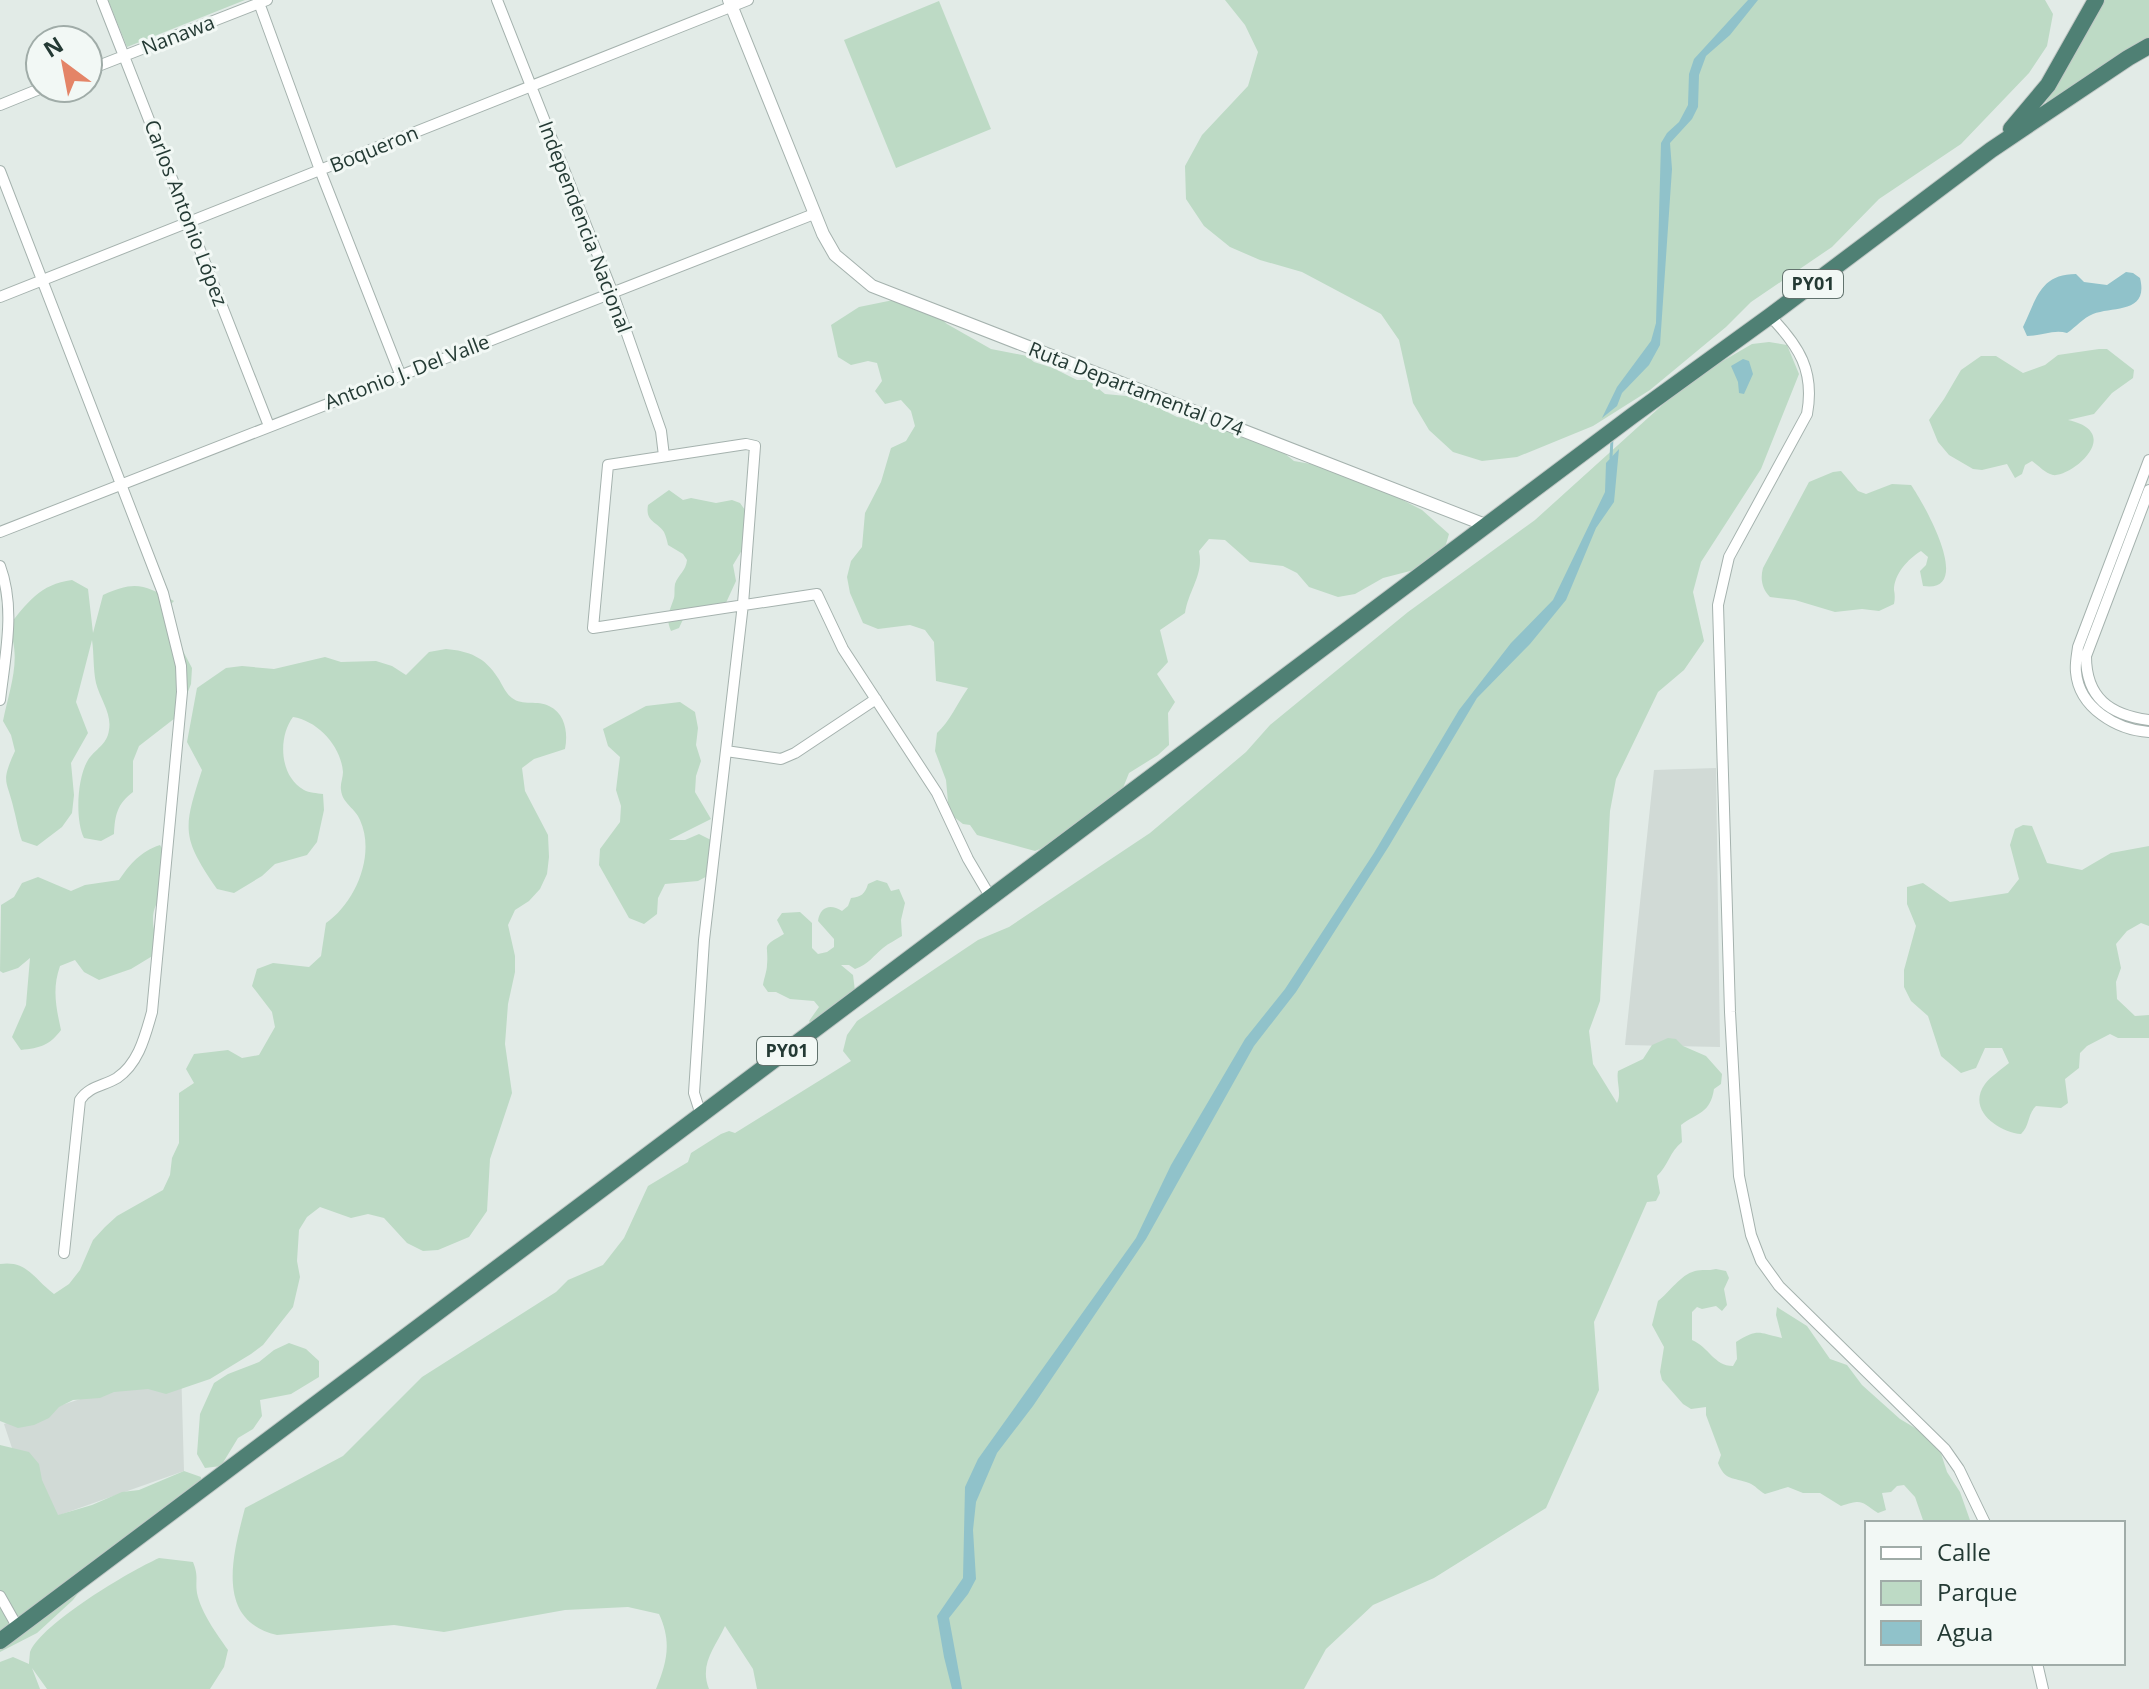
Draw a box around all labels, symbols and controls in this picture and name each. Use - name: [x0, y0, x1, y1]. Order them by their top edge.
- street label: Nanawa: [137, 8, 218, 61]
- north arrow: [24, 24, 104, 104]
- text: N: [37, 29, 68, 64]
- street label: Carlos Antonio López: [138, 116, 234, 310]
- street label: Independencia Nacional: [533, 117, 638, 337]
- street label: Boqueron: [326, 119, 422, 179]
- road number: PY01: [1783, 270, 1843, 298]
- street label: Antonio J. Del Valle: [320, 328, 493, 415]
- street label: Ruta Departamental 074: [1025, 335, 1248, 442]
- road number: PY01: [757, 1037, 817, 1065]
- legend: [1865, 1521, 2125, 1665]
- text: Calle: [1937, 1535, 1991, 1568]
- text: Parque: [1937, 1575, 2017, 1608]
- text: Agua: [1937, 1615, 1993, 1648]

